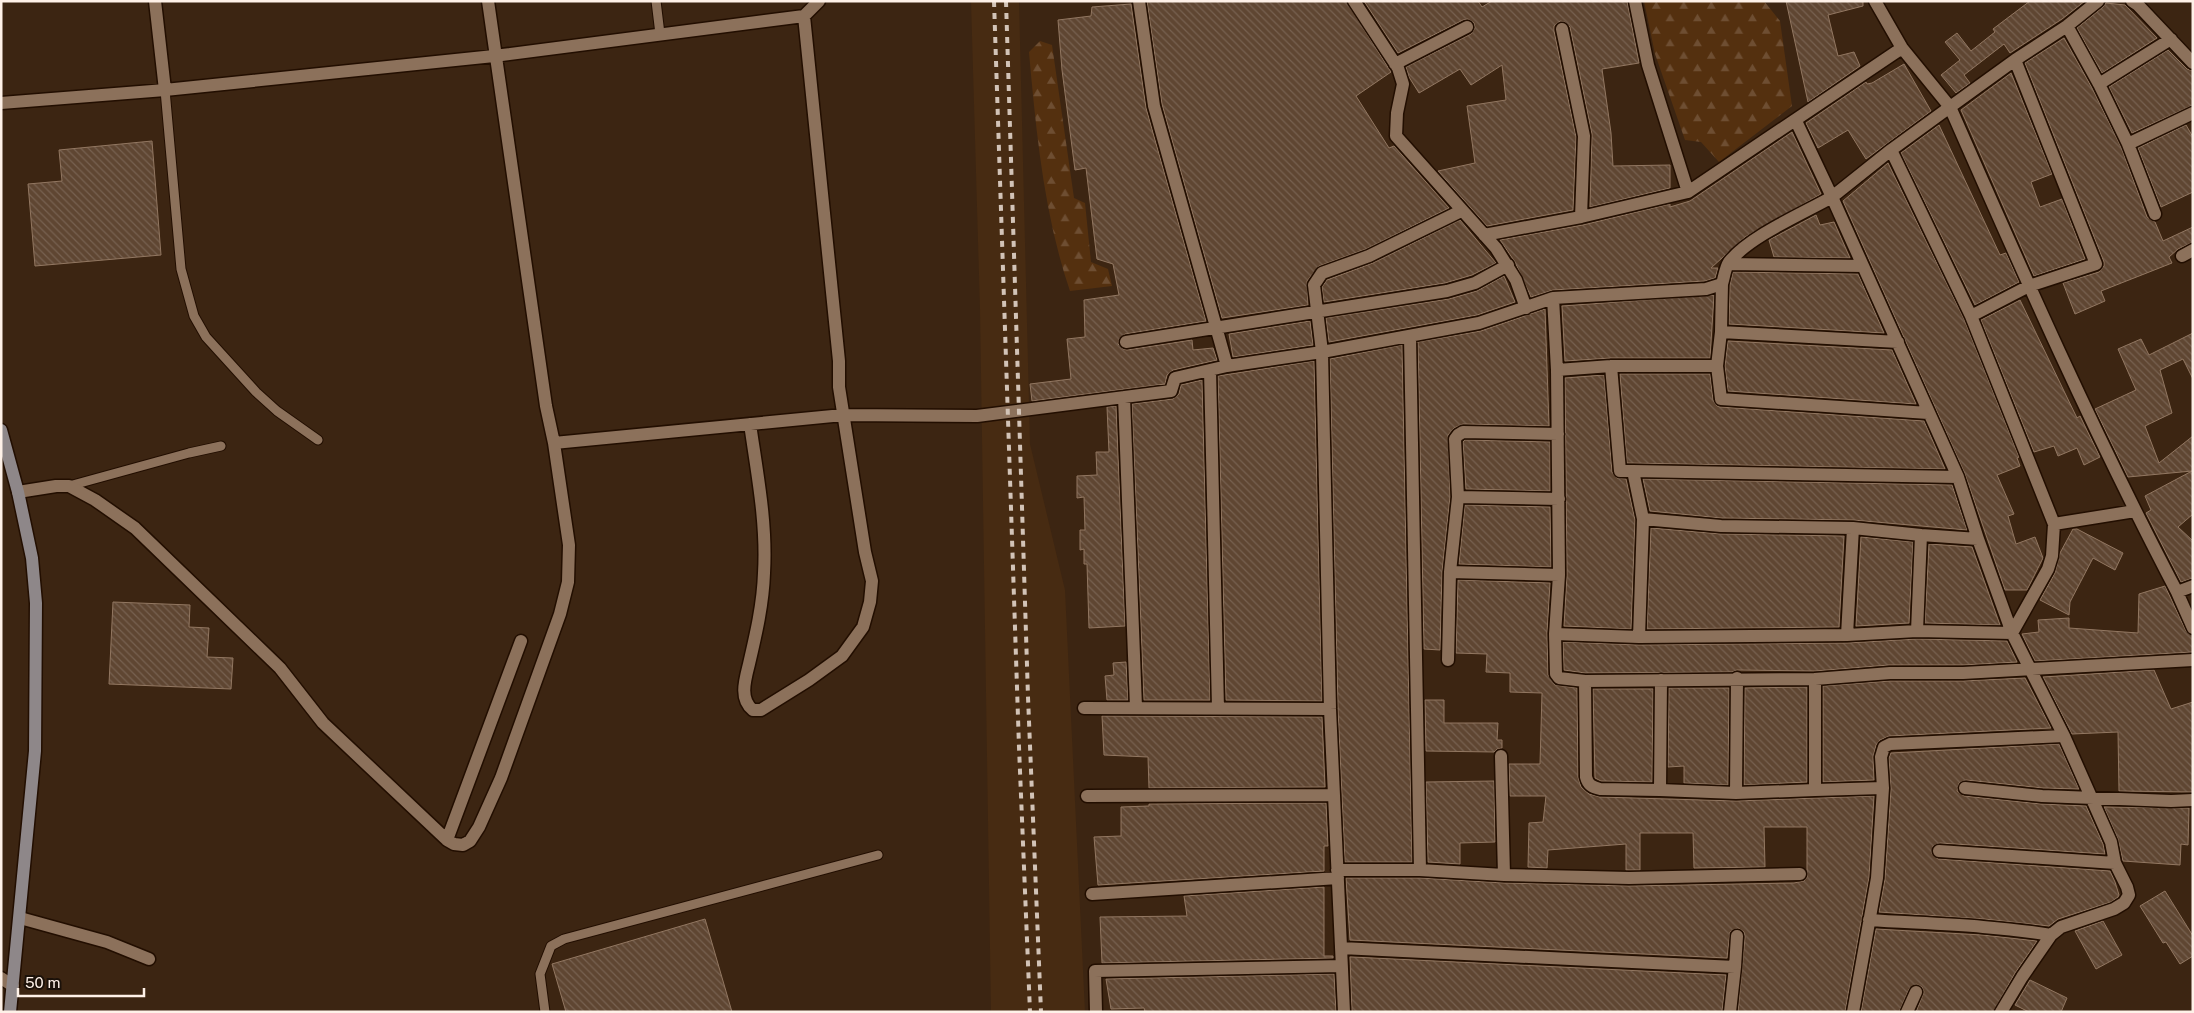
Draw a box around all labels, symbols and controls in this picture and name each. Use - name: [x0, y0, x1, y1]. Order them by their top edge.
- scale bar: [18, 966, 144, 998]
- text: 50 m: [25, 974, 60, 991]

